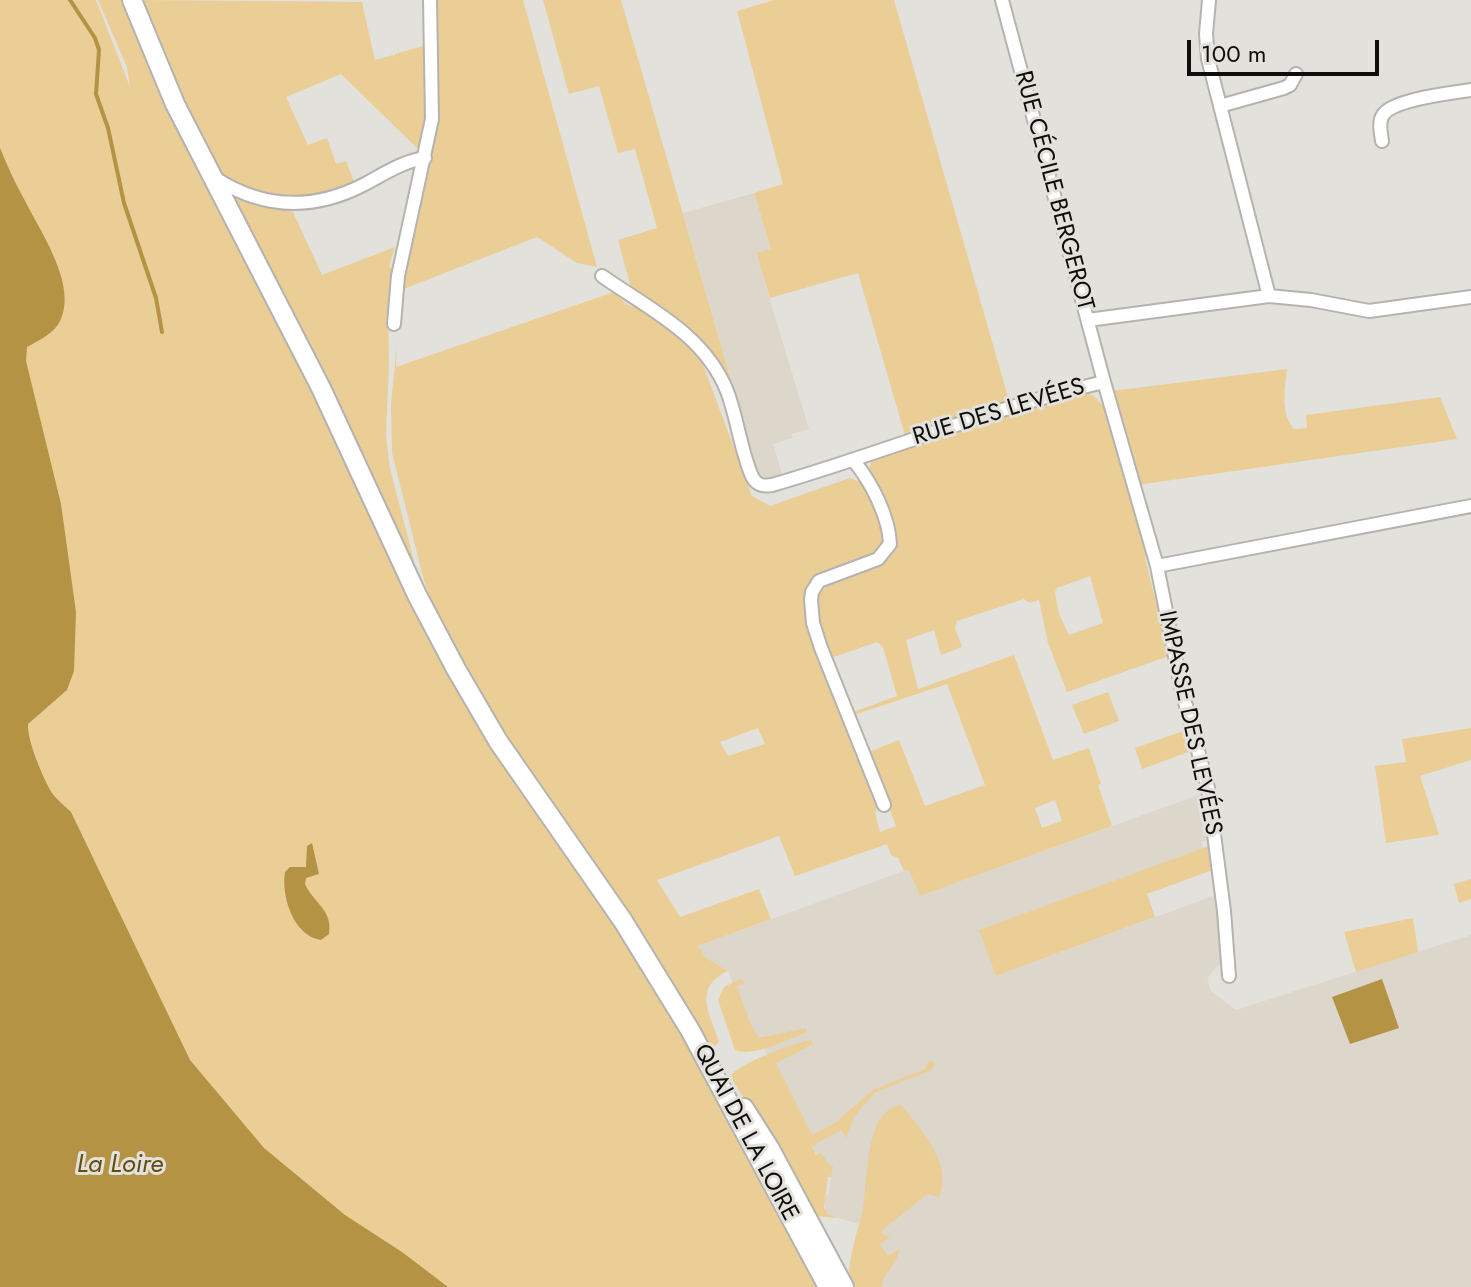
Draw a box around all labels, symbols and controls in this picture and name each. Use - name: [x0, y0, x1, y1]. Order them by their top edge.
- scale bar: [1191, 24, 1383, 74]
- text: 100 m: [1201, 36, 1267, 71]
- street label: RUE CÉCILE BERGEROT: [1007, 68, 1099, 314]
- street label: RUE DES LEVÉES: [910, 373, 1088, 453]
- street label: IMPASSE DES LEVÉES: [1151, 608, 1227, 838]
- street label: QUAI DE LA LOIRE: [686, 1040, 804, 1226]
- water label: La Loire: [77, 1150, 163, 1182]

